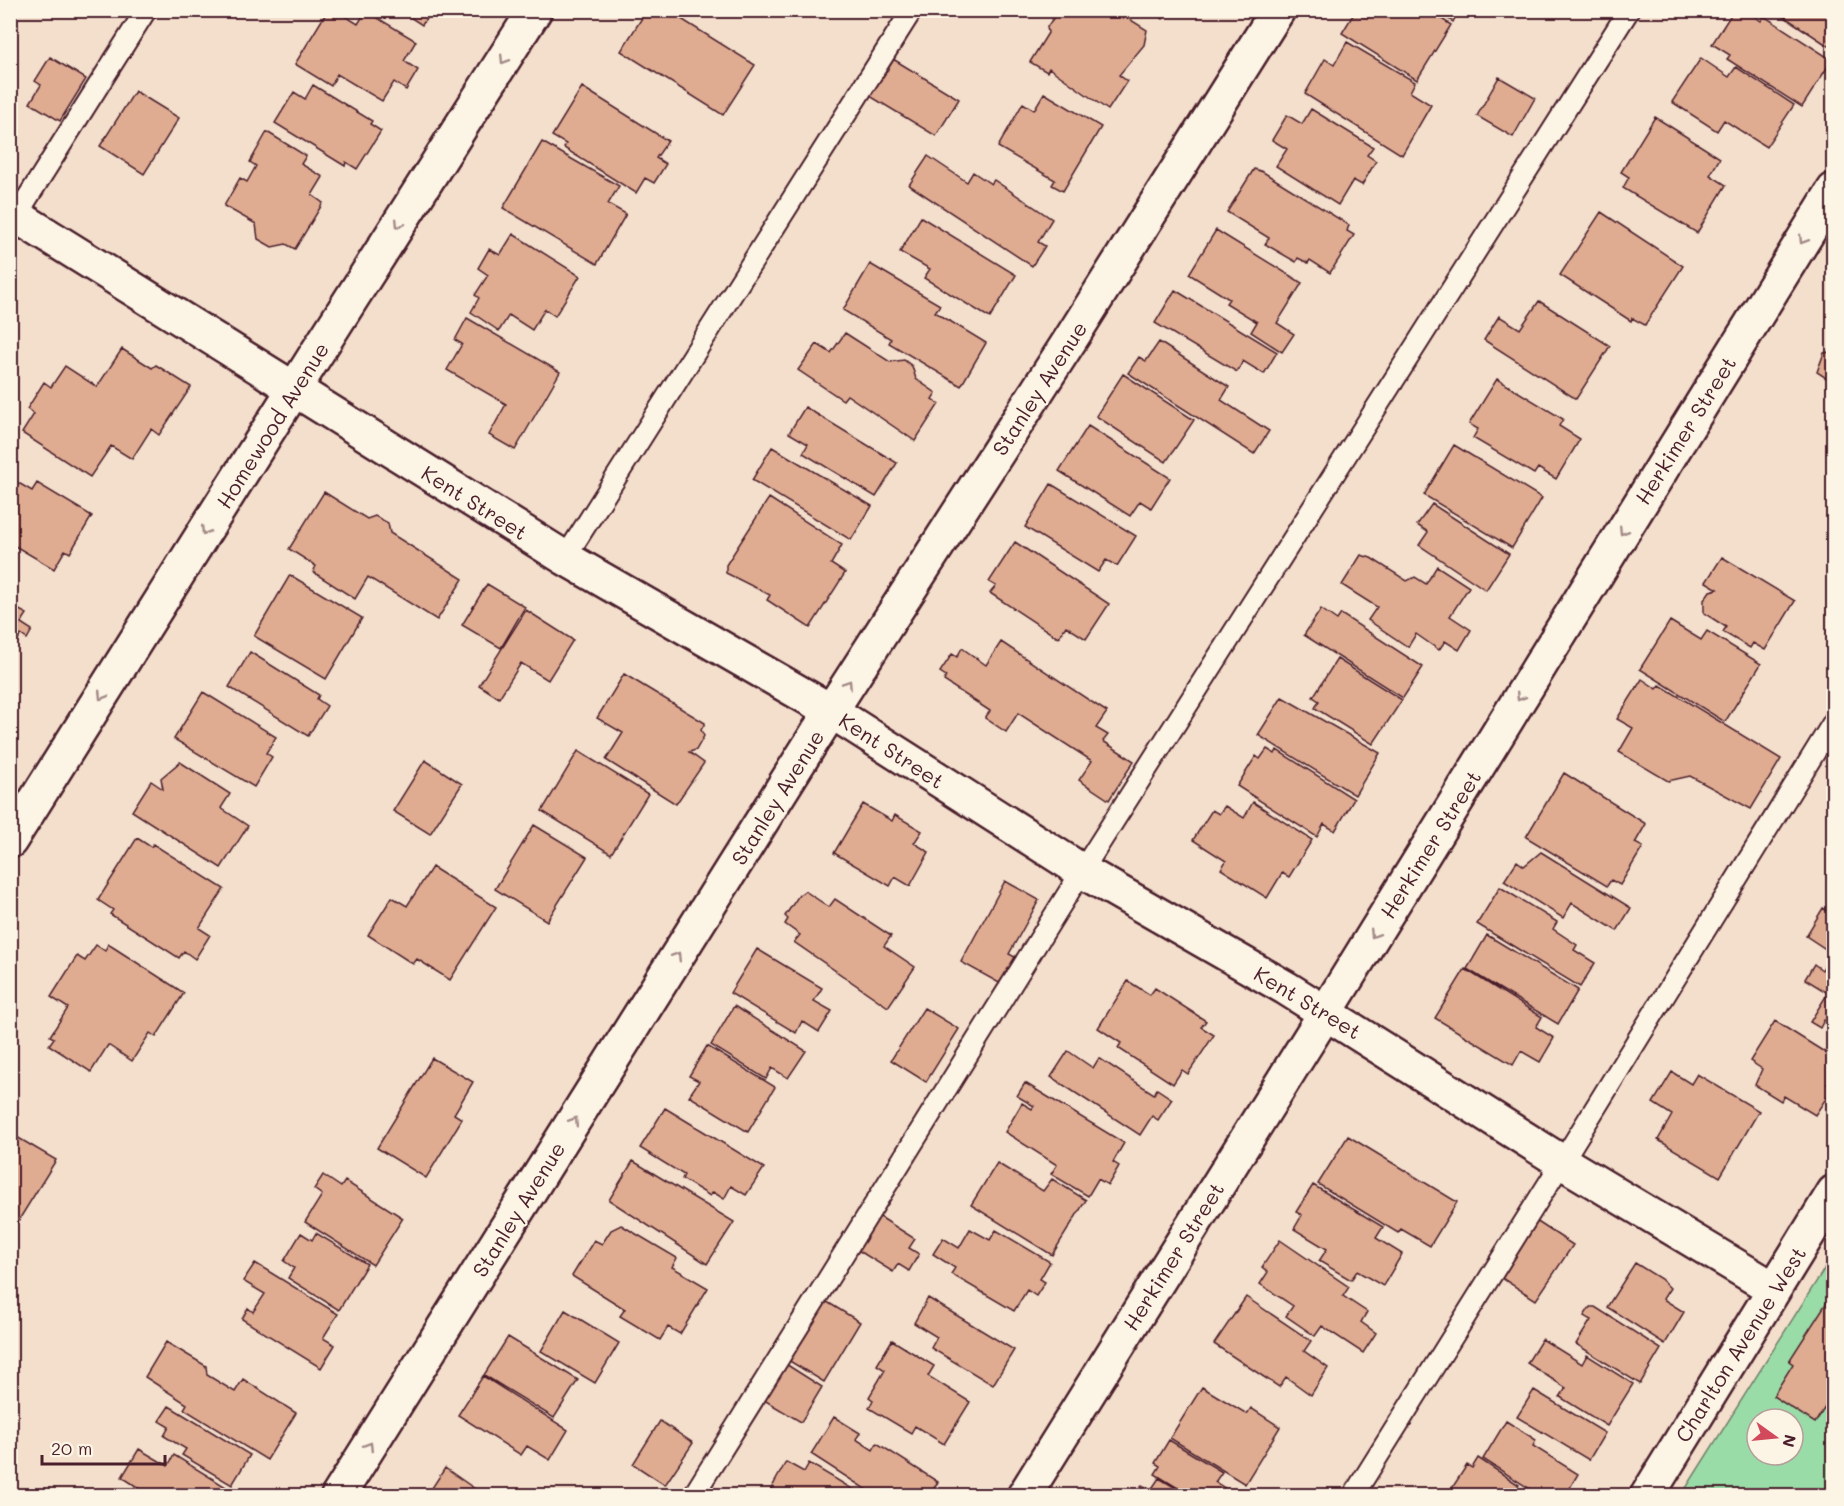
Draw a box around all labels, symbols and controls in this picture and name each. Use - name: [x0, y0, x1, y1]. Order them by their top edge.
- one-way arrow: [499, 54, 511, 64]
- one-way arrow: [395, 218, 406, 229]
- one-way arrow: [1798, 234, 1810, 244]
- street label: Stanley Avenue: [986, 316, 1092, 460]
- street label: Homewood Avenue: [210, 337, 334, 513]
- street label: Herkimer Street: [1629, 351, 1741, 509]
- street label: Kent Street: [417, 459, 533, 545]
- one-way arrow: [201, 525, 213, 535]
- one-way arrow: [1618, 525, 1630, 535]
- one-way arrow: [841, 680, 853, 690]
- one-way arrow: [98, 690, 109, 701]
- one-way arrow: [1516, 691, 1528, 701]
- street label: Kent Street: [834, 706, 950, 794]
- street label: Stanley Avenue: [725, 724, 829, 870]
- street label: Herkimer Street: [1374, 765, 1486, 923]
- one-way arrow: [1369, 928, 1381, 938]
- one-way arrow: [670, 952, 682, 962]
- street label: Kent Street: [1250, 959, 1366, 1045]
- one-way arrow: [566, 1117, 578, 1127]
- street label: Stanley Avenue: [466, 1136, 570, 1282]
- street label: Herkimer Street: [1117, 1177, 1229, 1335]
- street label: Charlton Avenue West: [1669, 1241, 1811, 1447]
- north arrow: [1745, 1407, 1805, 1467]
- scale bar: [42, 1428, 165, 1466]
- text: N: [1778, 1432, 1802, 1450]
- text: 20 m: [51, 1436, 92, 1460]
- one-way arrow: [362, 1442, 374, 1452]

